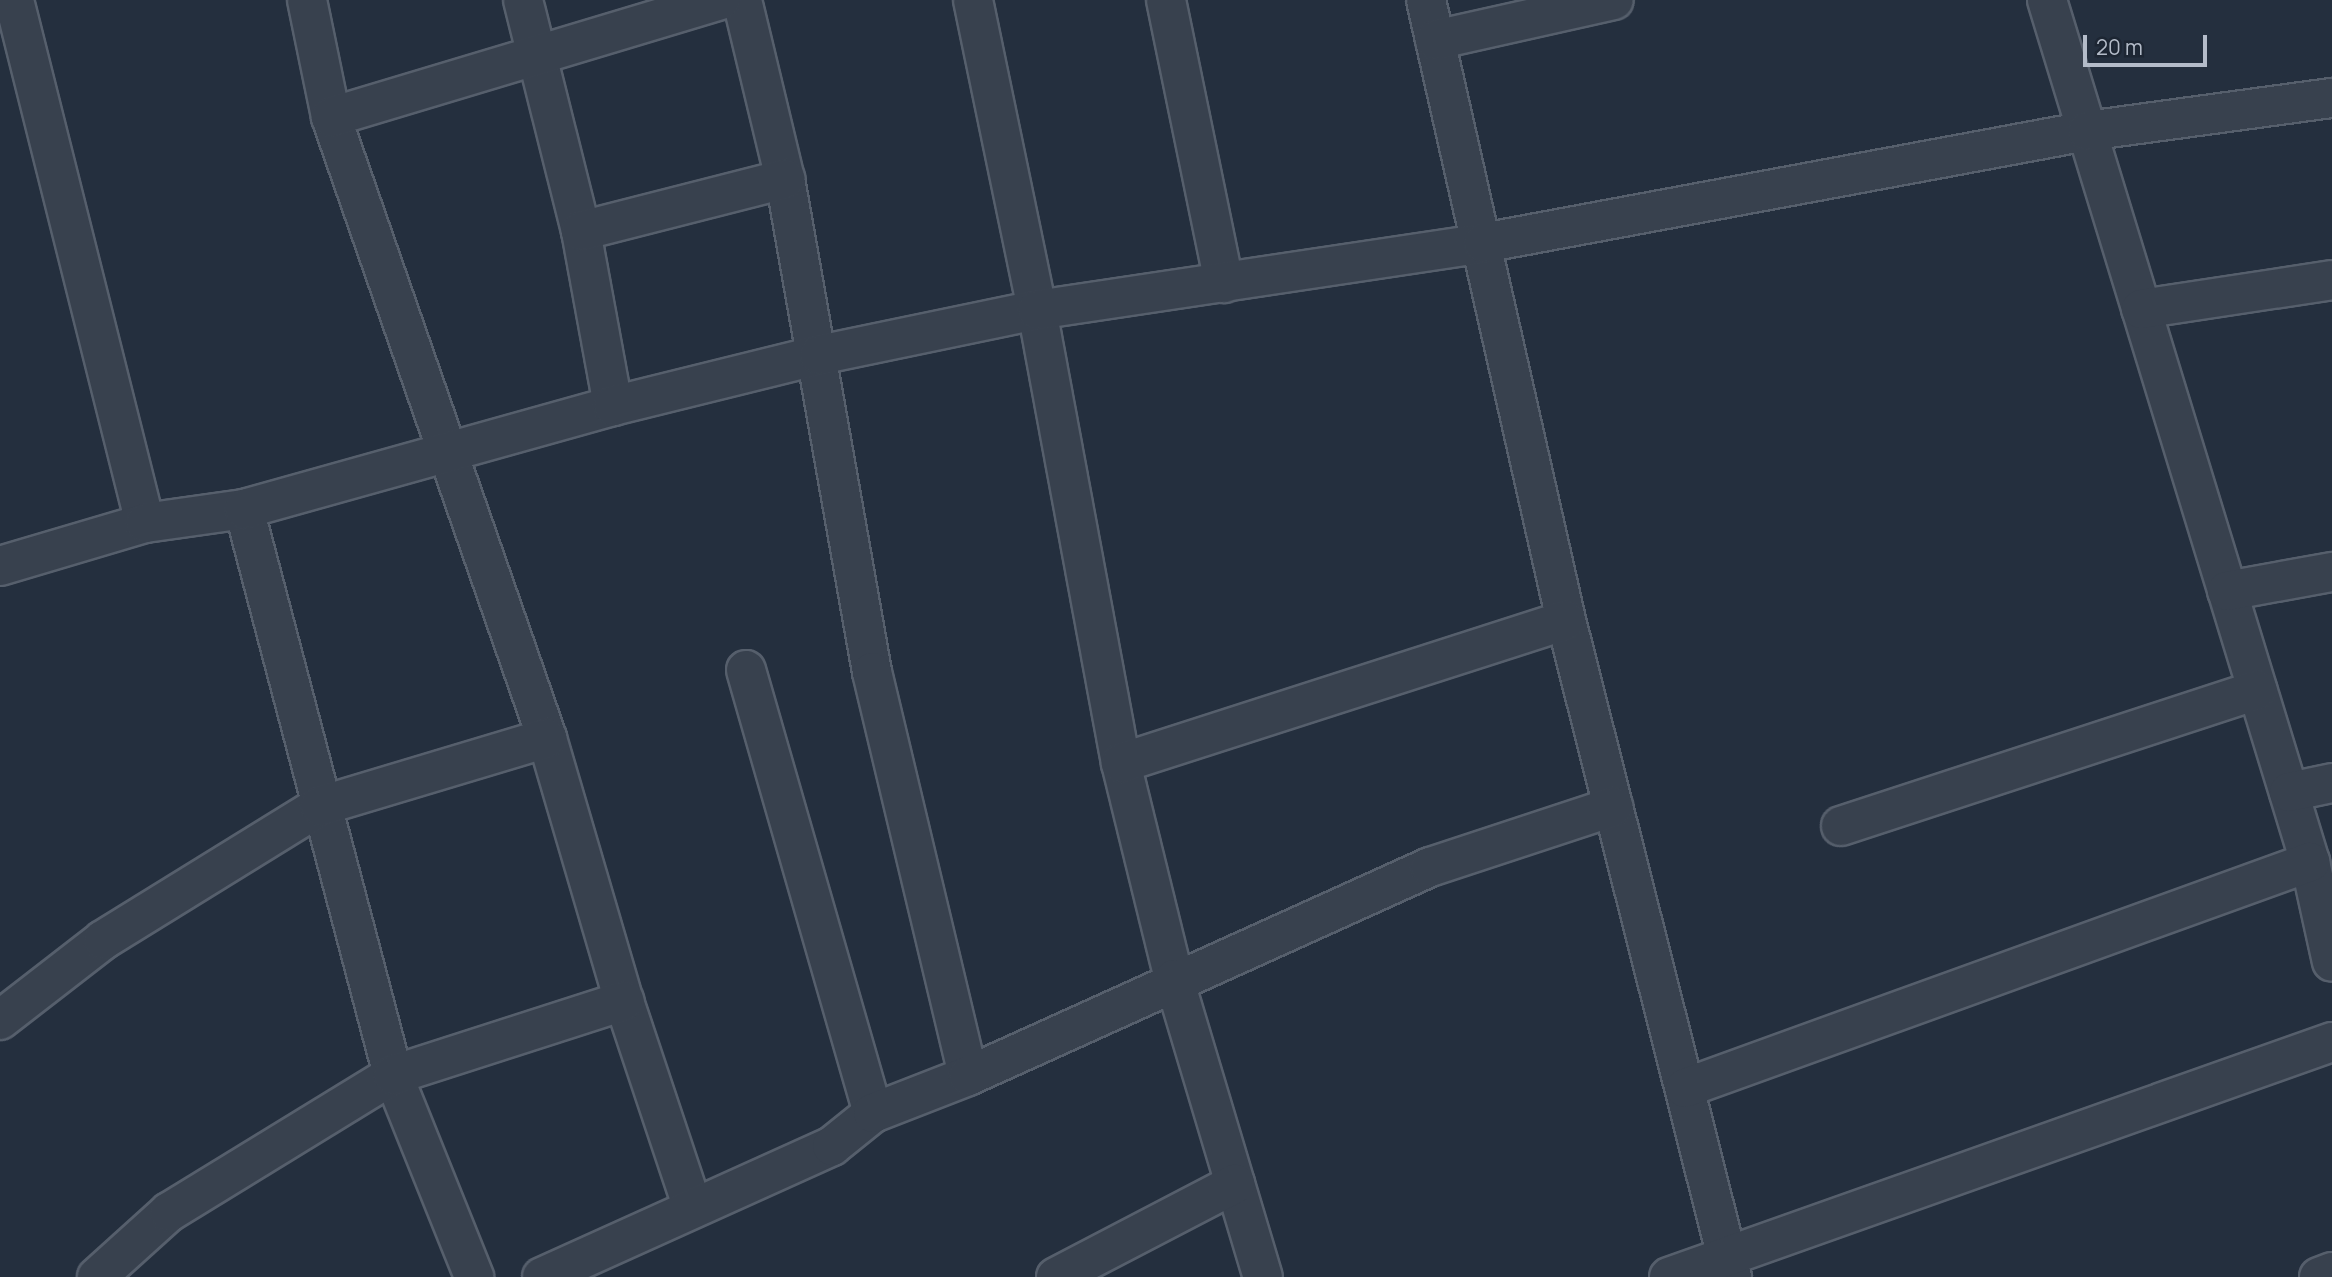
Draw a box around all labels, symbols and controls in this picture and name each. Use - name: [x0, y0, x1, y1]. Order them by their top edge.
- scale bar: [2087, 21, 2211, 65]
- text: 20 m: [2096, 33, 2143, 61]

